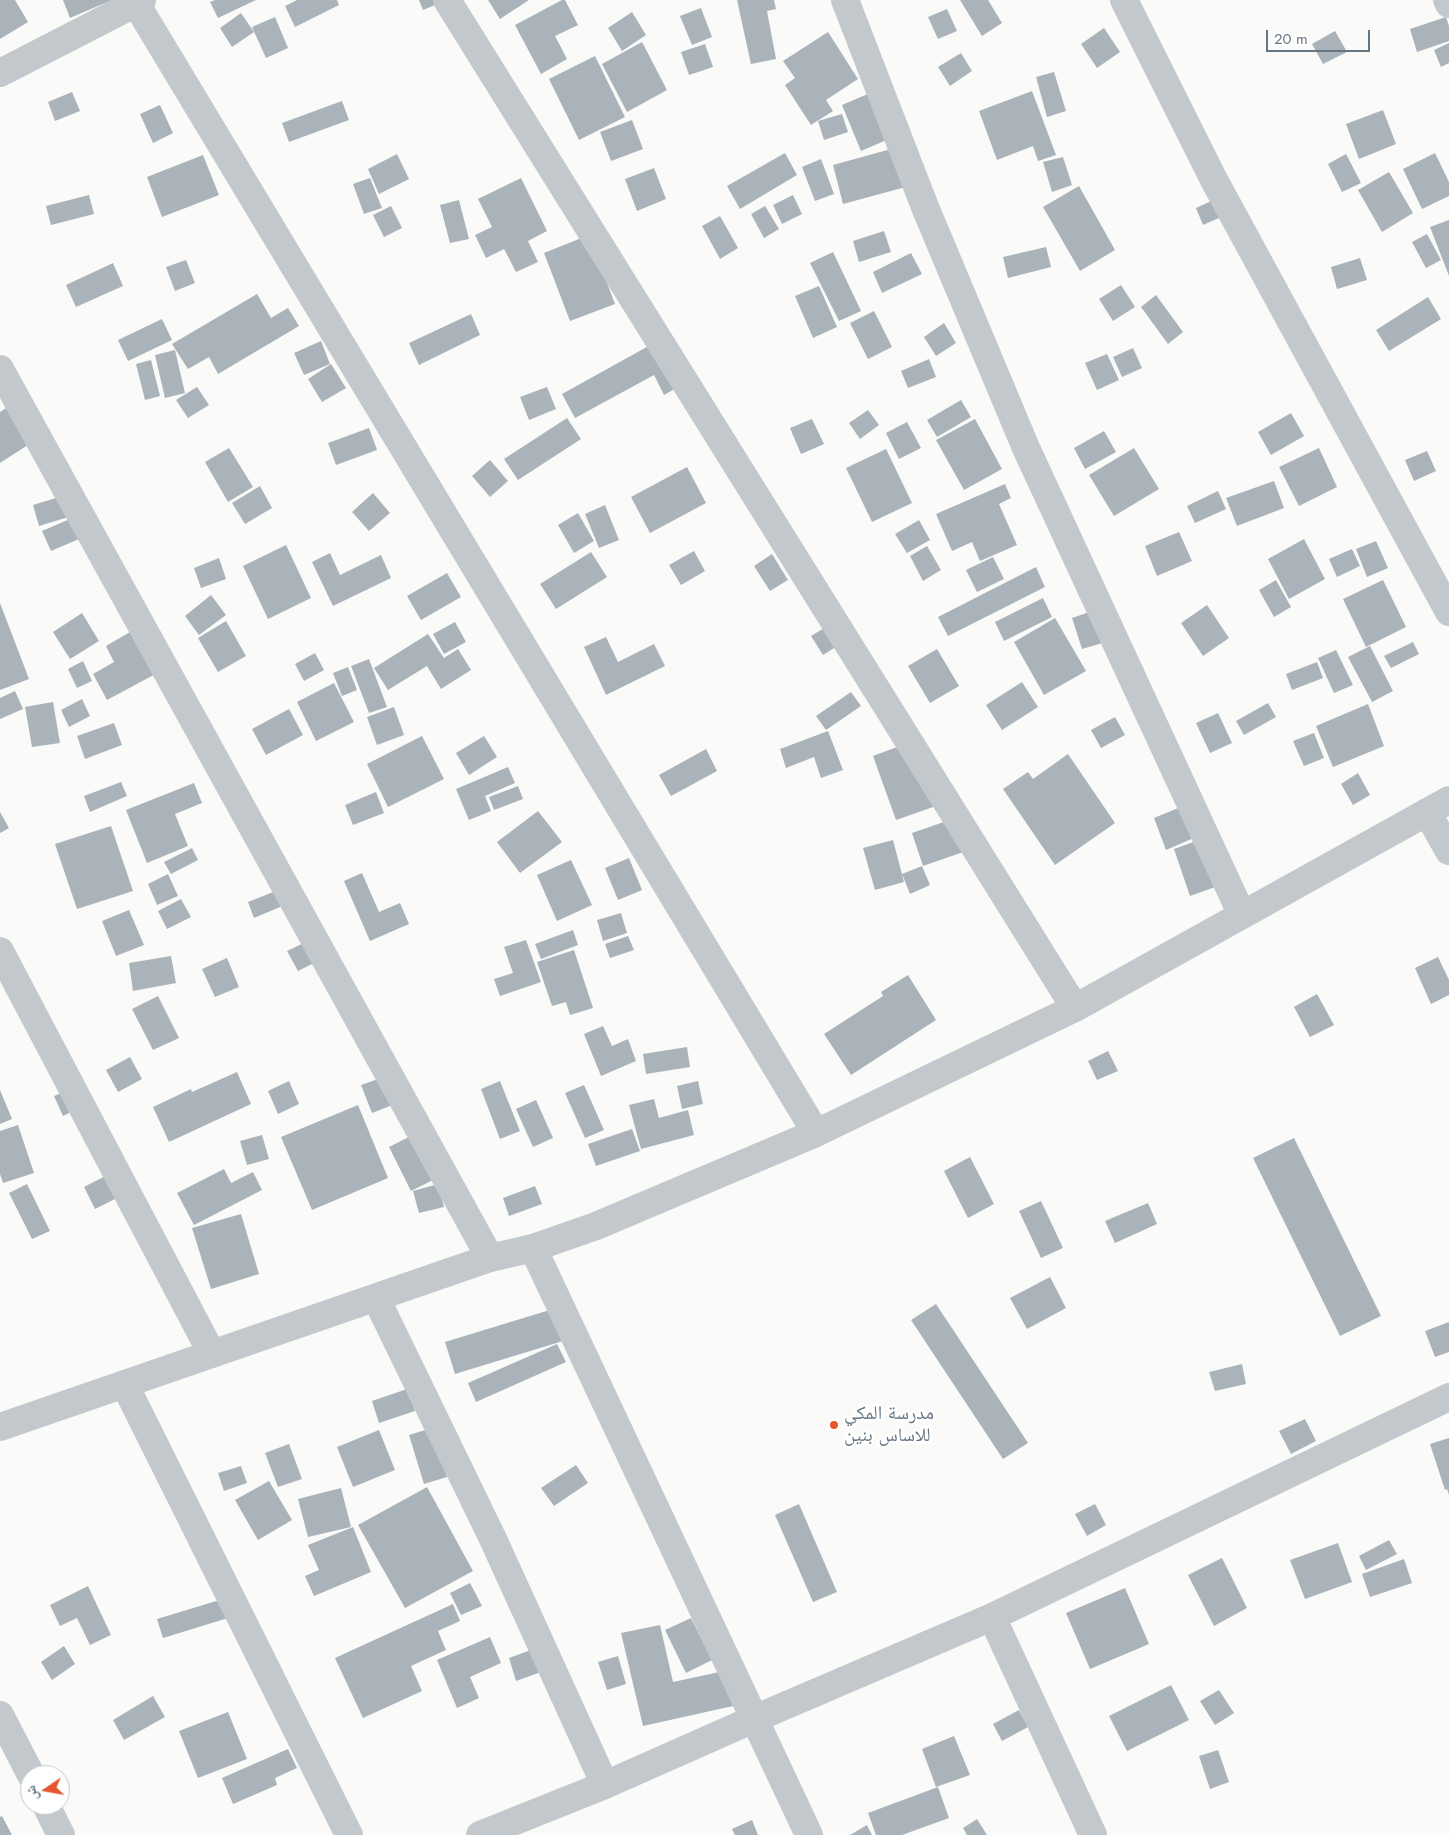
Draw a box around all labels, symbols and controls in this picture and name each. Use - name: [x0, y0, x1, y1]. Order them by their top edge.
- scale bar: [1269, 20, 1373, 52]
- text: 20 m: [1274, 28, 1308, 50]
- place label: مدرسة المكي للاساس بنين: [844, 1403, 934, 1447]
- marker: مدرسة المكي للاساس بنين: [828, 1419, 840, 1431]
- north arrow: [20, 1765, 70, 1815]
- text: ش: [20, 1784, 43, 1802]

